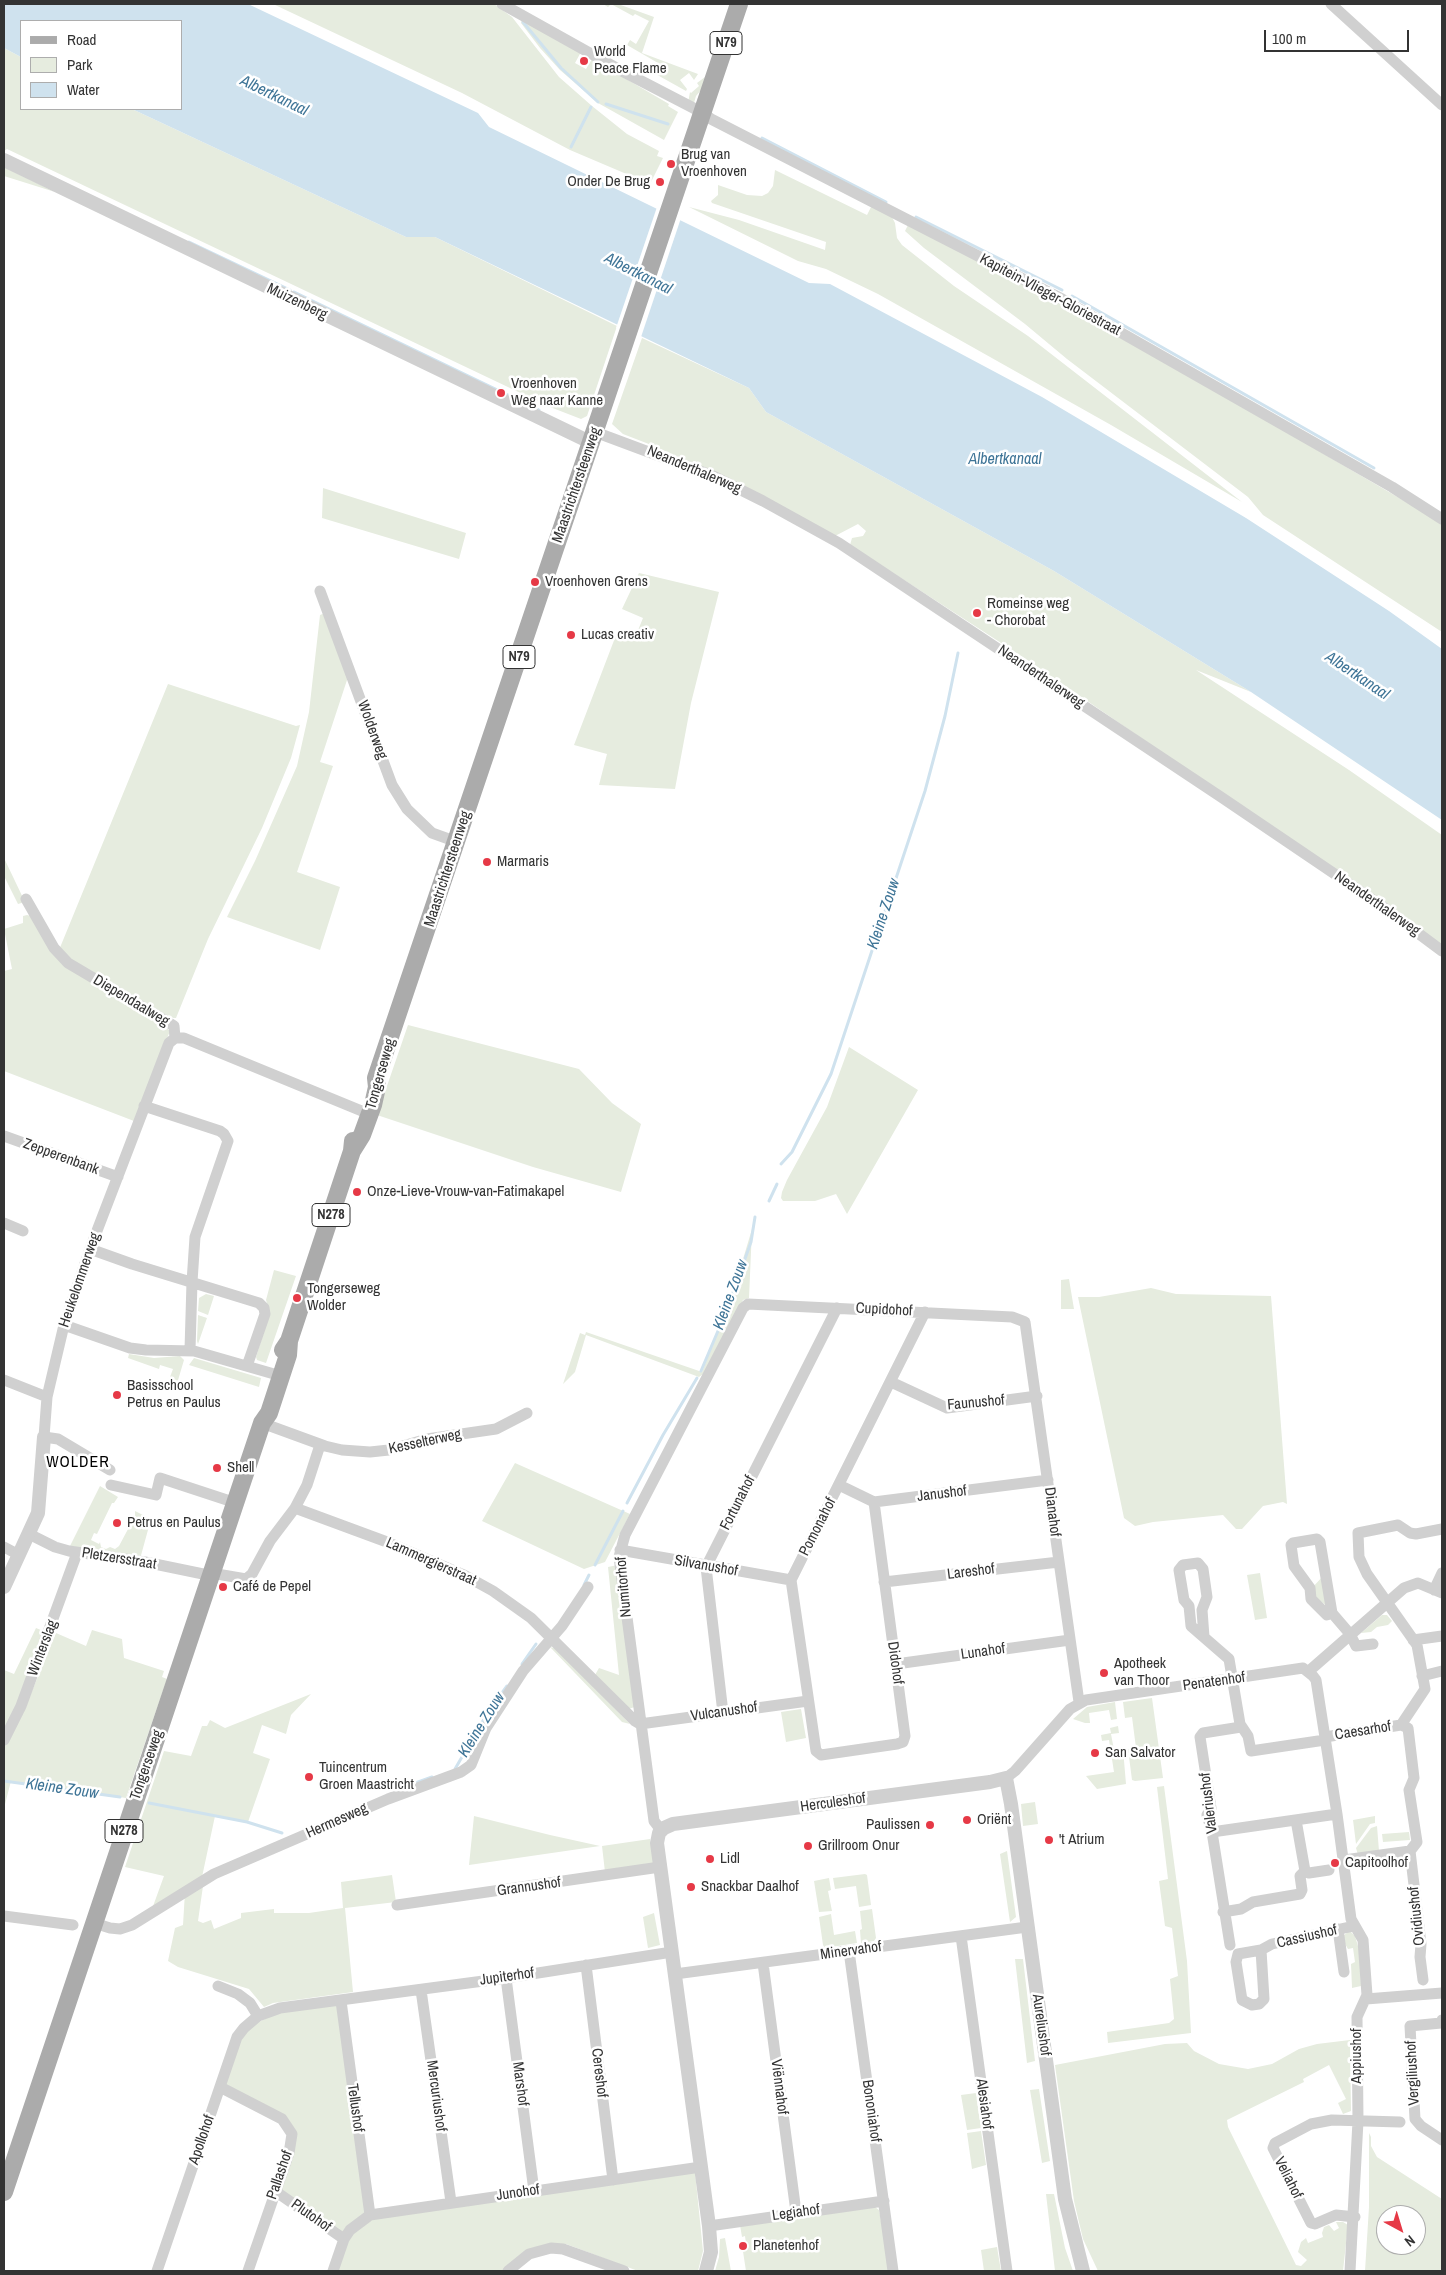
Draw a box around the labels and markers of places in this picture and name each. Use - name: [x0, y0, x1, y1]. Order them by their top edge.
- place label: World Peace Flame: [594, 43, 666, 78]
- marker: World Peace Flame: [578, 55, 590, 67]
- place label: Brug van Vroenhoven: [681, 146, 747, 181]
- marker: Brug van Vroenhoven: [665, 158, 677, 170]
- place label: Onder De Brug: [567, 173, 650, 191]
- marker: Onder De Brug: [654, 176, 666, 188]
- place label: Vroenhoven Weg naar Kanne: [511, 375, 603, 410]
- marker: Vroenhoven Weg naar Kanne: [495, 387, 507, 399]
- place label: Vroenhoven Grens: [545, 573, 648, 591]
- marker: Vroenhoven Grens: [529, 576, 541, 588]
- place label: Romeinse weg - Chorobat: [987, 595, 1069, 630]
- marker: Romeinse weg - Chorobat: [971, 607, 983, 619]
- place label: Lucas creativ: [581, 626, 654, 644]
- marker: Lucas creativ: [565, 629, 577, 641]
- place label: Marmaris: [497, 853, 549, 871]
- marker: Marmaris: [481, 856, 493, 868]
- place label: Onze-Lieve-Vrouw-van-Fatimakapel: [367, 1183, 564, 1201]
- marker: Onze-Lieve-Vrouw-van-Fatimakapel: [351, 1186, 363, 1198]
- place label: Tongerseweg Wolder: [307, 1280, 380, 1315]
- marker: Tongerseweg Wolder: [291, 1292, 303, 1304]
- place label: Basisschool Petrus en Paulus: [127, 1377, 221, 1412]
- marker: Basisschool Petrus en Paulus: [111, 1389, 123, 1401]
- place label: Shell: [227, 1459, 254, 1477]
- marker: Shell: [211, 1462, 223, 1474]
- place label: Petrus en Paulus: [127, 1514, 221, 1532]
- marker: Petrus en Paulus: [111, 1517, 123, 1529]
- place label: Café de Pepel: [233, 1578, 311, 1596]
- marker: Café de Pepel: [217, 1581, 229, 1593]
- place label: Apotheek van Thoor: [1114, 1655, 1169, 1690]
- marker: Apotheek van Thoor: [1098, 1667, 1110, 1679]
- place label: San Salvator: [1105, 1744, 1175, 1762]
- marker: San Salvator: [1089, 1747, 1101, 1759]
- place label: Tuincentrum Groen Maastricht: [319, 1759, 414, 1794]
- marker: Tuincentrum Groen Maastricht: [303, 1771, 315, 1783]
- place label: Oriënt: [977, 1811, 1011, 1829]
- marker: Oriënt: [961, 1814, 973, 1826]
- place label: Paulissen: [866, 1816, 920, 1834]
- marker: Paulissen: [924, 1819, 936, 1831]
- place label: 't Atrium: [1059, 1831, 1104, 1849]
- marker: 't Atrium: [1043, 1834, 1055, 1846]
- place label: Grillroom Onur: [818, 1837, 899, 1855]
- marker: Grillroom Onur: [802, 1840, 814, 1852]
- place label: Lidl: [720, 1850, 740, 1868]
- marker: Lidl: [704, 1853, 716, 1865]
- place label: Capitoolhof: [1345, 1854, 1408, 1872]
- marker: Capitoolhof: [1329, 1857, 1341, 1869]
- place label: Snackbar Daalhof: [701, 1878, 799, 1896]
- marker: Snackbar Daalhof: [685, 1881, 697, 1893]
- place label: Planetenhof: [753, 2237, 819, 2255]
- marker: Planetenhof: [737, 2240, 749, 2252]

